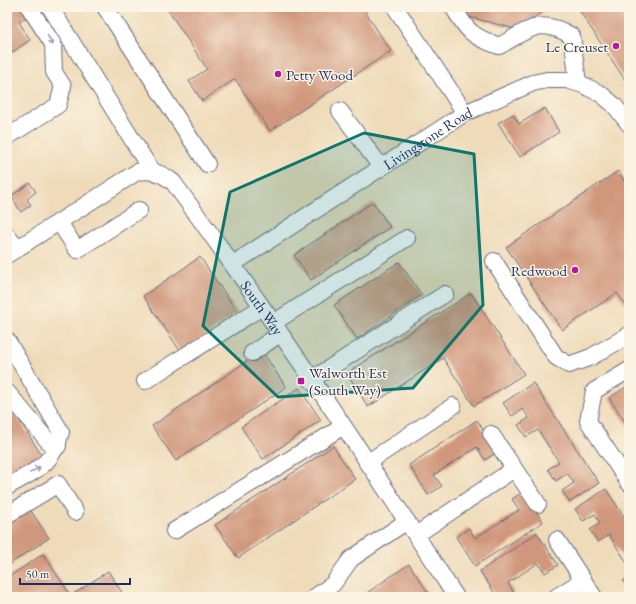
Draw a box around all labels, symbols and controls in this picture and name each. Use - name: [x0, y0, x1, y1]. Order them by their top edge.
- one-way arrow: [47, 34, 54, 46]
- place label: Le Creuset: [546, 37, 608, 56]
- marker: Le Creuset: [611, 41, 621, 51]
- place label: Petty Wood: [286, 65, 353, 84]
- marker: Petty Wood: [273, 69, 283, 79]
- street label: Livingstone Road: [379, 102, 475, 173]
- place label: Redwood: [511, 261, 567, 280]
- marker: Redwood: [570, 265, 580, 275]
- street label: South Way: [237, 276, 288, 339]
- place label: Walworth Est (South Way): [309, 363, 387, 399]
- marker: Walworth Est (South Way): [296, 376, 306, 386]
- one-way arrow: [29, 465, 41, 473]
- scale bar: [20, 560, 130, 586]
- text: 50 m: [26, 566, 50, 582]

